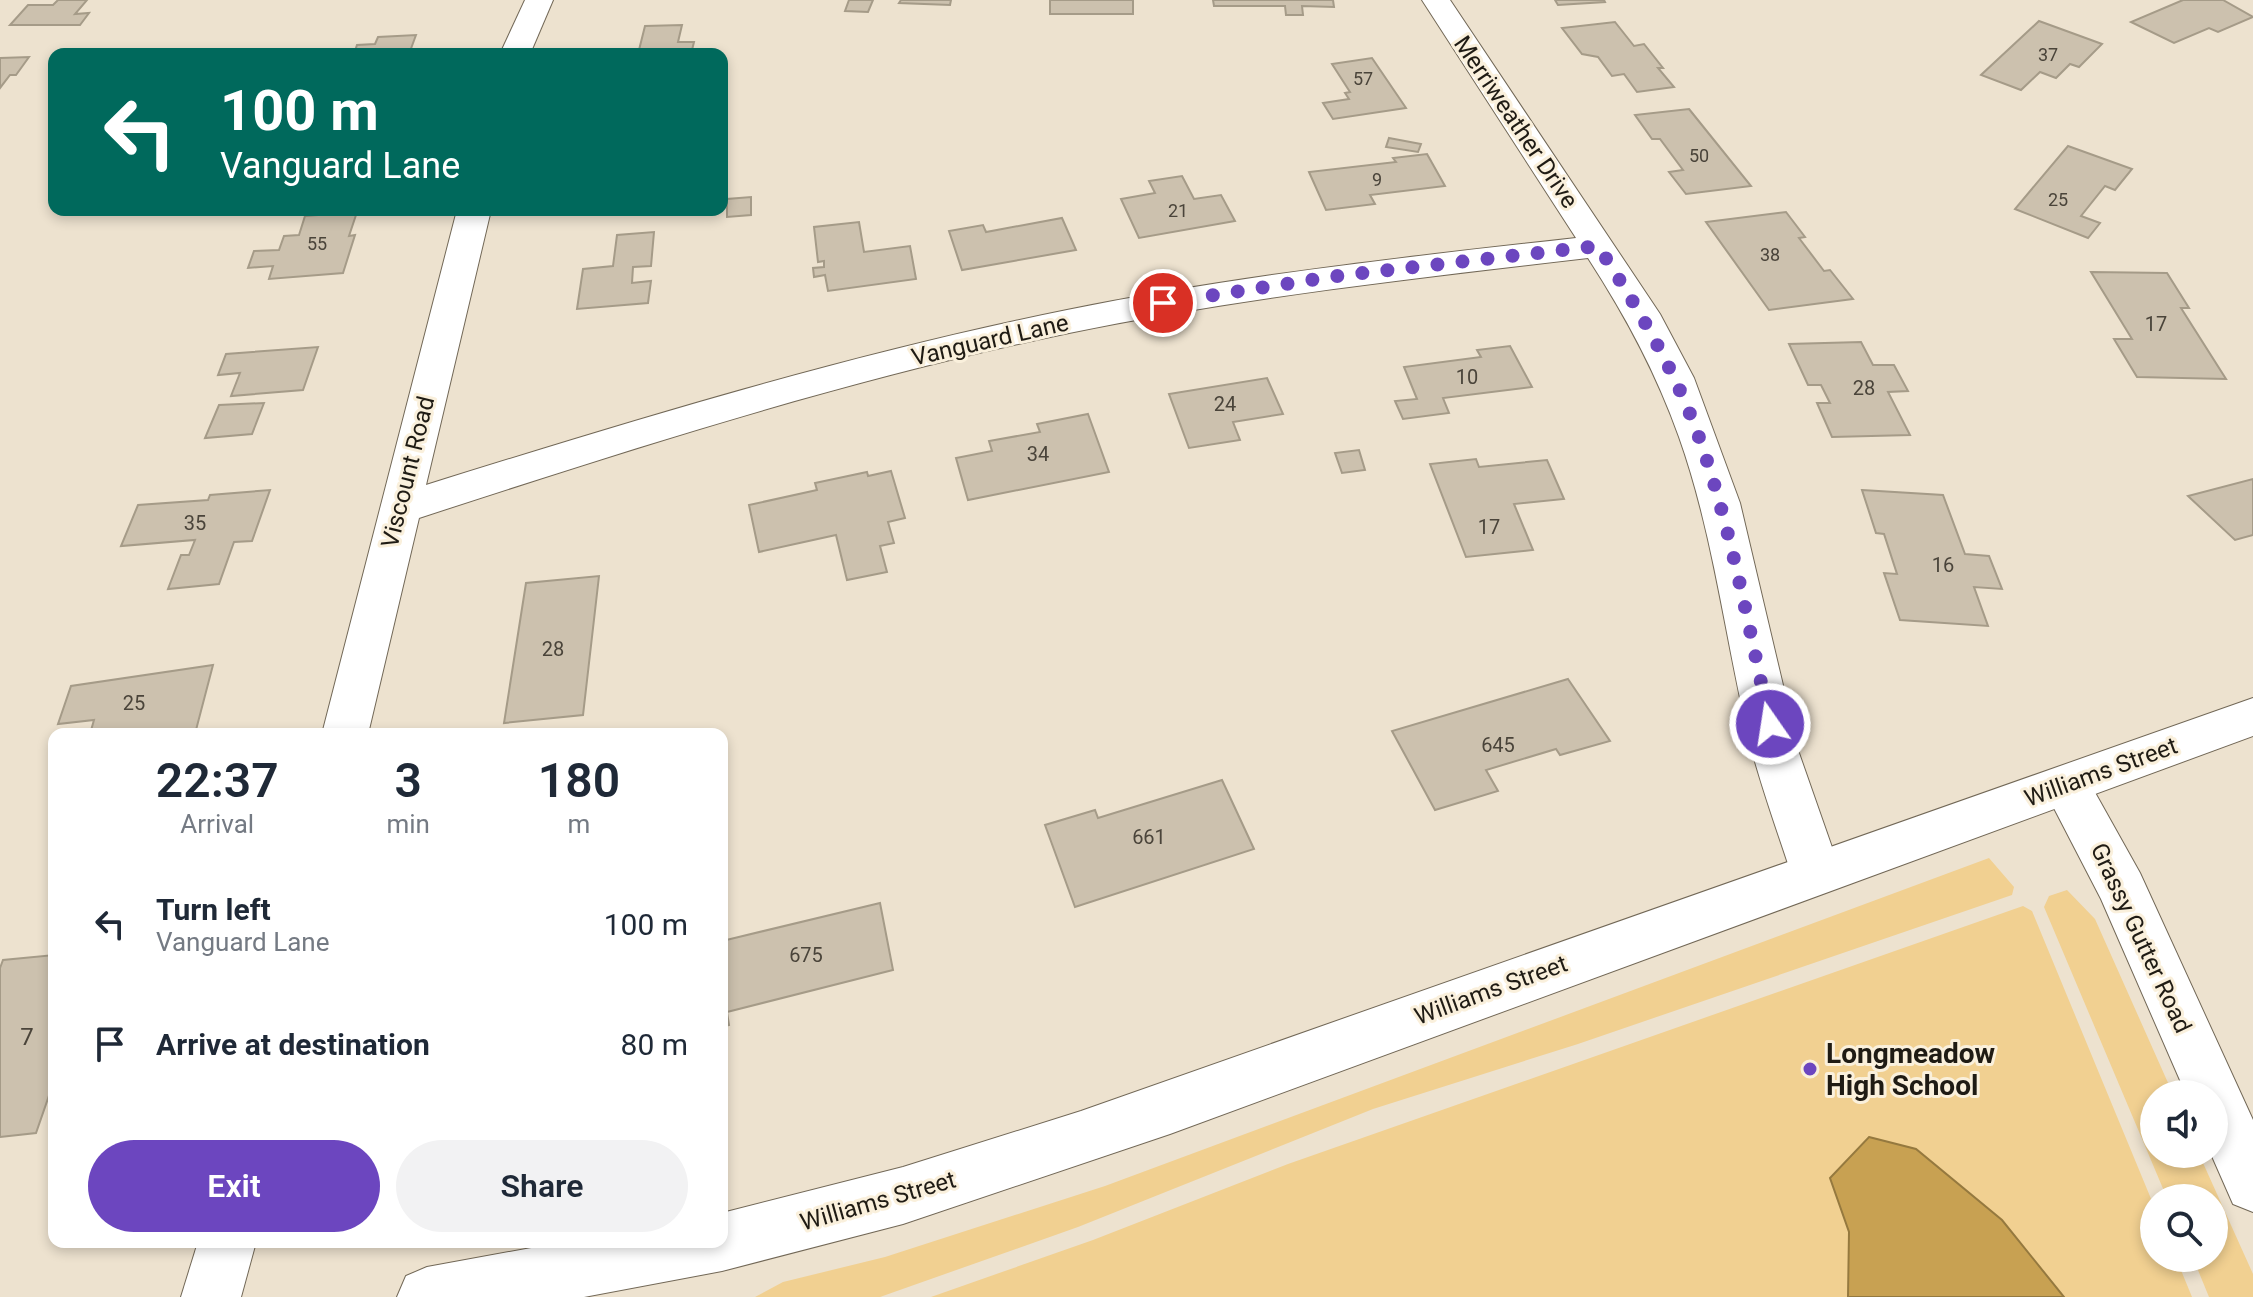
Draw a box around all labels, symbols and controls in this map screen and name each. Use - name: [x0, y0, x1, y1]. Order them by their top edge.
- street label: Merriweather Drive: [1448, 31, 1584, 213]
- house number: 37: [2038, 44, 2058, 65]
- house number: 57: [1353, 68, 1373, 89]
- text: 100 m: [220, 78, 379, 144]
- icon: left: [88, 80, 192, 184]
- text: Vanguard Lane: [220, 145, 460, 187]
- house number: 50: [1689, 145, 1709, 166]
- house number: 9: [1372, 169, 1382, 190]
- house number: 25: [2048, 189, 2068, 210]
- house number: 21: [1168, 200, 1188, 221]
- house number: 55: [307, 233, 327, 254]
- house number: 38: [1760, 244, 1780, 265]
- pin: [1129, 269, 1197, 337]
- icon: arrive: [1141, 281, 1185, 325]
- street label: Vanguard Lane: [909, 308, 1071, 372]
- house number: 17: [2145, 312, 2167, 336]
- house number: 10: [1456, 365, 1478, 389]
- house number: 28: [1853, 376, 1875, 400]
- house number: 24: [1214, 392, 1236, 416]
- street label: Viscount Road: [376, 393, 440, 551]
- house number: 34: [1027, 442, 1049, 466]
- house number: 35: [184, 511, 206, 535]
- house number: 17: [1478, 515, 1500, 539]
- house number: 16: [1932, 553, 1954, 577]
- house number: 28: [542, 637, 564, 661]
- position arrow: [1728, 682, 1812, 766]
- house number: 25: [123, 691, 145, 715]
- street label: Williams Street: [2021, 731, 2181, 813]
- house number: 645: [1481, 733, 1515, 757]
- text: 22:37: [156, 752, 279, 809]
- text: 3: [395, 752, 422, 809]
- text: 180: [538, 752, 620, 809]
- text: Arrival: [180, 809, 254, 839]
- text: min: [386, 809, 430, 839]
- text: m: [568, 809, 590, 839]
- house number: 661: [1132, 825, 1166, 849]
- street label: Grassy Gutter Road: [2085, 839, 2197, 1037]
- text: Turn left: [156, 892, 271, 927]
- icon: left: [88, 902, 132, 946]
- text: 100 m: [604, 907, 688, 942]
- text: Vanguard Lane: [156, 927, 330, 957]
- house number: 675: [789, 943, 823, 967]
- street label: Williams Street: [1411, 949, 1571, 1031]
- icon: arrive: [88, 1022, 132, 1066]
- house number: 7: [20, 1023, 34, 1051]
- text: Arrive at destination: [156, 1027, 430, 1062]
- text: 80 m: [621, 1027, 688, 1062]
- place label: Longmeadow High School: [1826, 1037, 1996, 1102]
- marker: Longmeadow High School: [1801, 1060, 1819, 1078]
- map controls: [2140, 1080, 2228, 1272]
- button: sound: [2140, 1080, 2228, 1168]
- button: Exit: [88, 1140, 380, 1232]
- button: Share: [396, 1140, 688, 1232]
- street label: Williams Street: [797, 1165, 959, 1237]
- button: search: [2140, 1184, 2228, 1272]

